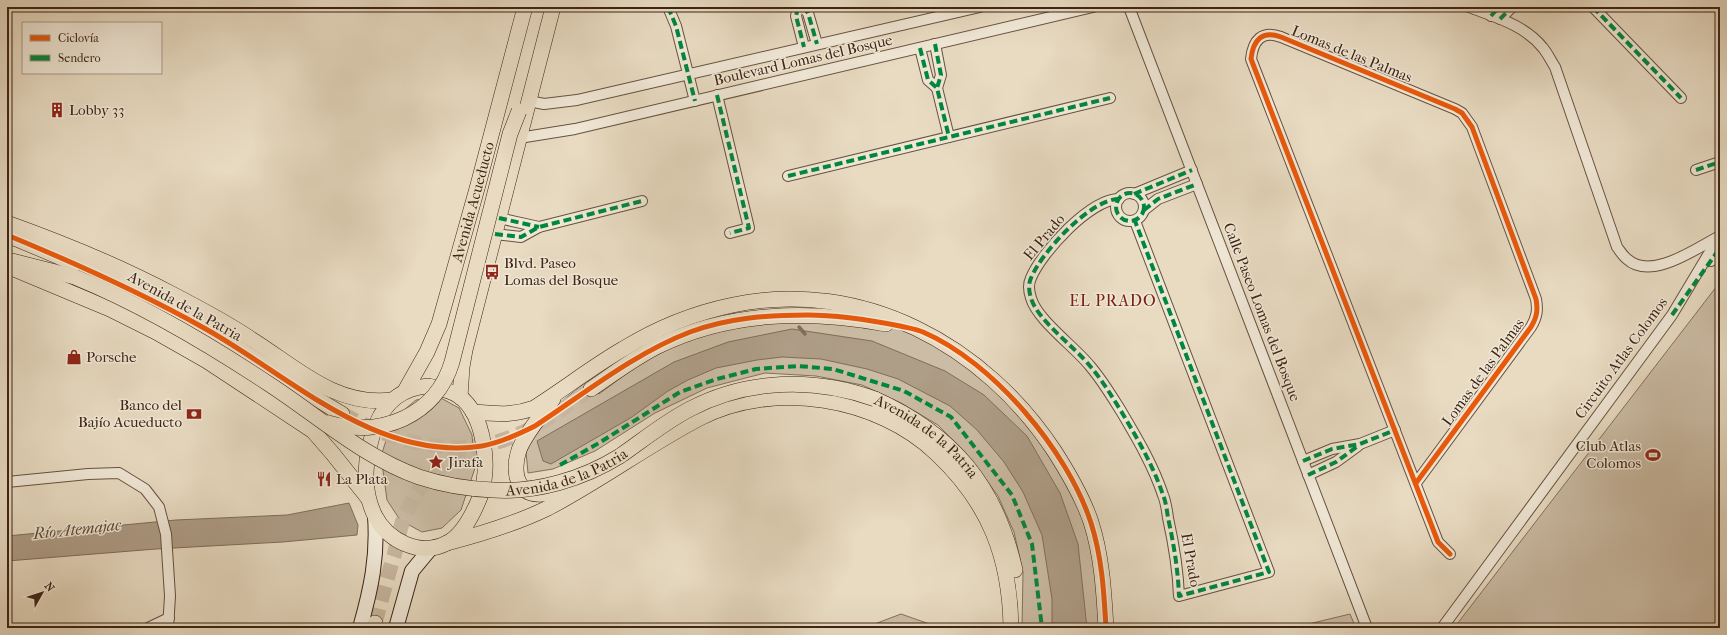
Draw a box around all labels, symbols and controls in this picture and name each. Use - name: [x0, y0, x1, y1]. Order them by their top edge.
- legend: [22, 22, 162, 74]
- street label: Lomas de las Palmas: [1289, 22, 1415, 87]
- text: Ciclovía: [58, 31, 99, 45]
- street label: Boulevard Lomas del Bosque: [712, 31, 895, 89]
- text: Sendero: [58, 51, 101, 65]
- building icon: Lobby 33: [48, 101, 66, 119]
- place label: Lobby 33: [69, 101, 124, 119]
- street label: Avenida Acueducto: [448, 140, 498, 265]
- street label: El Prado: [1020, 210, 1069, 264]
- street label: Calle Paseo Lomas del Bosque: [1220, 220, 1305, 404]
- place label: Blvd. Paseo Lomas del Bosque: [504, 254, 619, 289]
- bus stop icon: Blvd. Paseo Lomas del Bosque: [483, 263, 501, 281]
- street label: Avenida de la Patria: [124, 267, 246, 345]
- district label: EL PRADO: [1069, 291, 1157, 310]
- street label: Circuito Atlas Colomos: [1571, 293, 1671, 422]
- street label: Lomas de las Palmas: [1438, 314, 1528, 429]
- shop icon: Porsche: [65, 348, 83, 366]
- place label: Porsche: [86, 348, 137, 366]
- street label: Avenida de la Patria: [871, 391, 983, 482]
- place label: Banco del Bajío Acueducto: [78, 396, 182, 431]
- bank icon: Banco del Bajío Acueducto: [185, 405, 203, 423]
- place label: Club Atlas Colomos: [1576, 437, 1641, 472]
- street label: Avenida de la Patria: [505, 444, 632, 499]
- sports icon: Club Atlas Colomos: [1644, 446, 1662, 464]
- place icon: Jirafa: [427, 453, 445, 471]
- place label: Jirafa: [447, 453, 484, 471]
- restaurant icon: La Plata: [315, 470, 333, 488]
- place label: La Plata: [336, 470, 389, 488]
- water label: Río Atemajac: [31, 515, 123, 543]
- street label: El Prado: [1177, 532, 1205, 589]
- north arrow: [22, 573, 62, 613]
- text: N: [42, 580, 57, 595]

